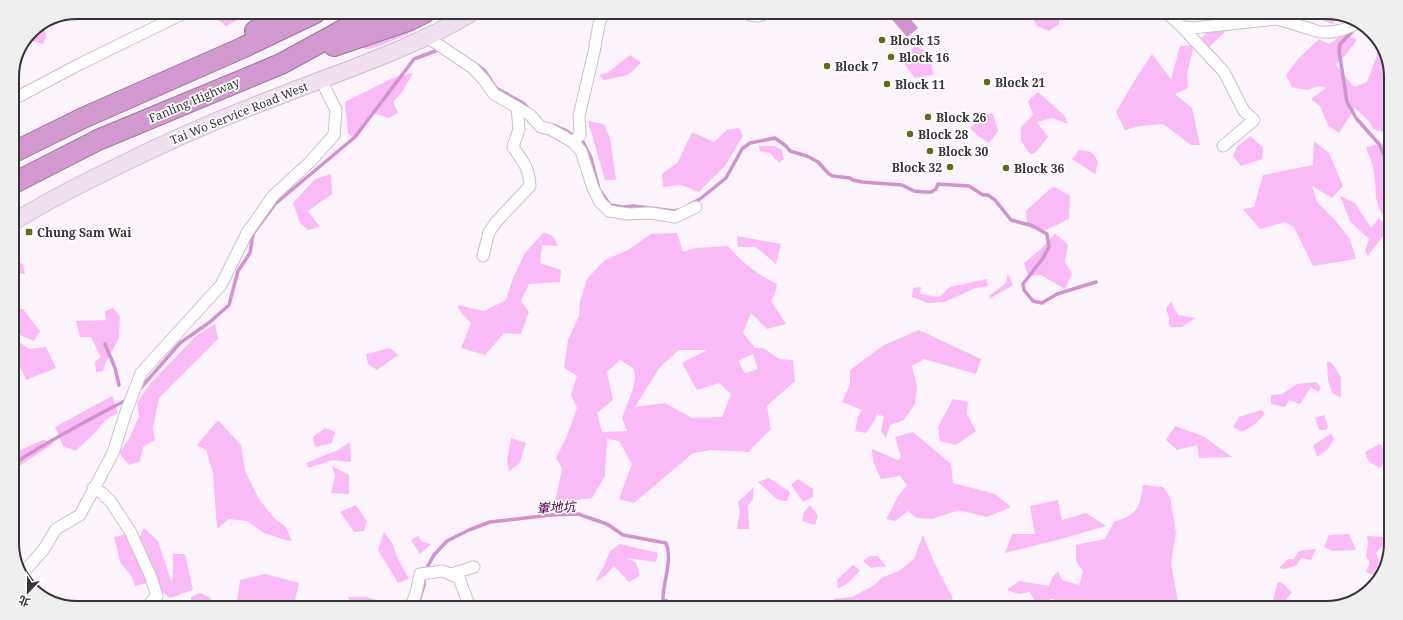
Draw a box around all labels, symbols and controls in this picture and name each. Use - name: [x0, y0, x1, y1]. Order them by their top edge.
- place label: Block 15: [890, 32, 941, 49]
- marker: Block 15: [877, 35, 887, 45]
- place label: Block 16: [899, 49, 950, 66]
- marker: Block 16: [886, 52, 896, 62]
- place label: Block 7: [835, 58, 879, 75]
- marker: Block 7: [822, 61, 832, 71]
- street label: Fanling Highway: [146, 73, 242, 127]
- place label: Block 21: [995, 74, 1046, 91]
- place label: Block 11: [895, 76, 946, 93]
- marker: Block 21: [982, 77, 992, 87]
- street label: Tai Wo Service Road West: [167, 78, 311, 148]
- marker: Block 11: [882, 79, 892, 89]
- place label: Block 26: [936, 109, 987, 126]
- marker: Block 26: [923, 112, 933, 122]
- place label: Block 28: [918, 126, 969, 143]
- marker: Block 28: [905, 129, 915, 139]
- place label: Block 30: [938, 143, 989, 160]
- marker: Block 30: [925, 146, 935, 156]
- place label: Block 32: [892, 159, 942, 176]
- place label: Block 36: [1014, 160, 1065, 177]
- marker: Block 32: [945, 162, 955, 172]
- marker: Block 36: [1001, 163, 1011, 173]
- place label: Chung Sam Wai: [37, 224, 132, 241]
- marker: Chung Sam Wai: [24, 227, 34, 237]
- water label: 輋地坑: [536, 497, 578, 517]
- north arrow: [8, 572, 48, 612]
- text: 北: [16, 593, 32, 611]

